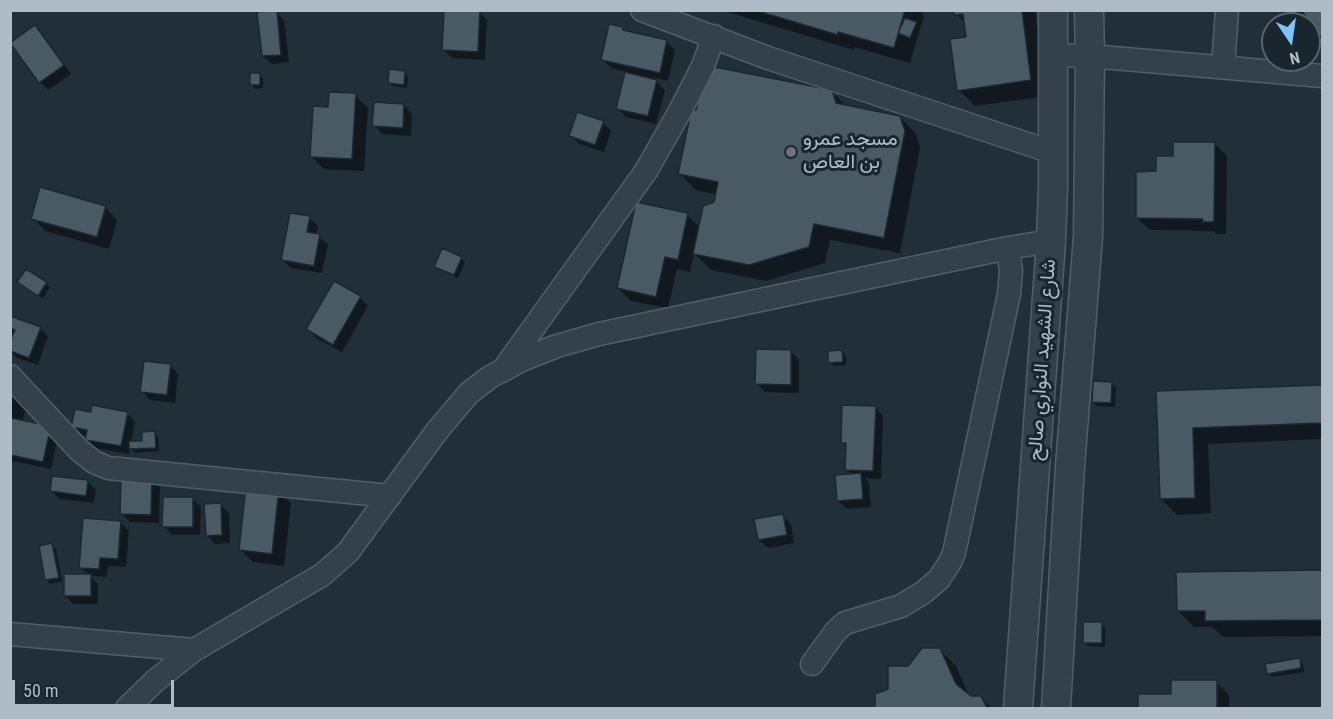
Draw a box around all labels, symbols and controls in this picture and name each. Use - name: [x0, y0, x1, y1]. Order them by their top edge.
- north arrow: [1261, 12, 1321, 72]
- text: N: [1288, 48, 1302, 68]
- place label: مسجد عمرو بن العاص: [803, 128, 898, 175]
- marker: مسجد عمرو بن العاص: [784, 145, 798, 159]
- street label: شارع الشهيد النواري صالح: [1024, 258, 1062, 462]
- scale bar: [15, 668, 177, 706]
- text: 50 m: [23, 680, 58, 701]

